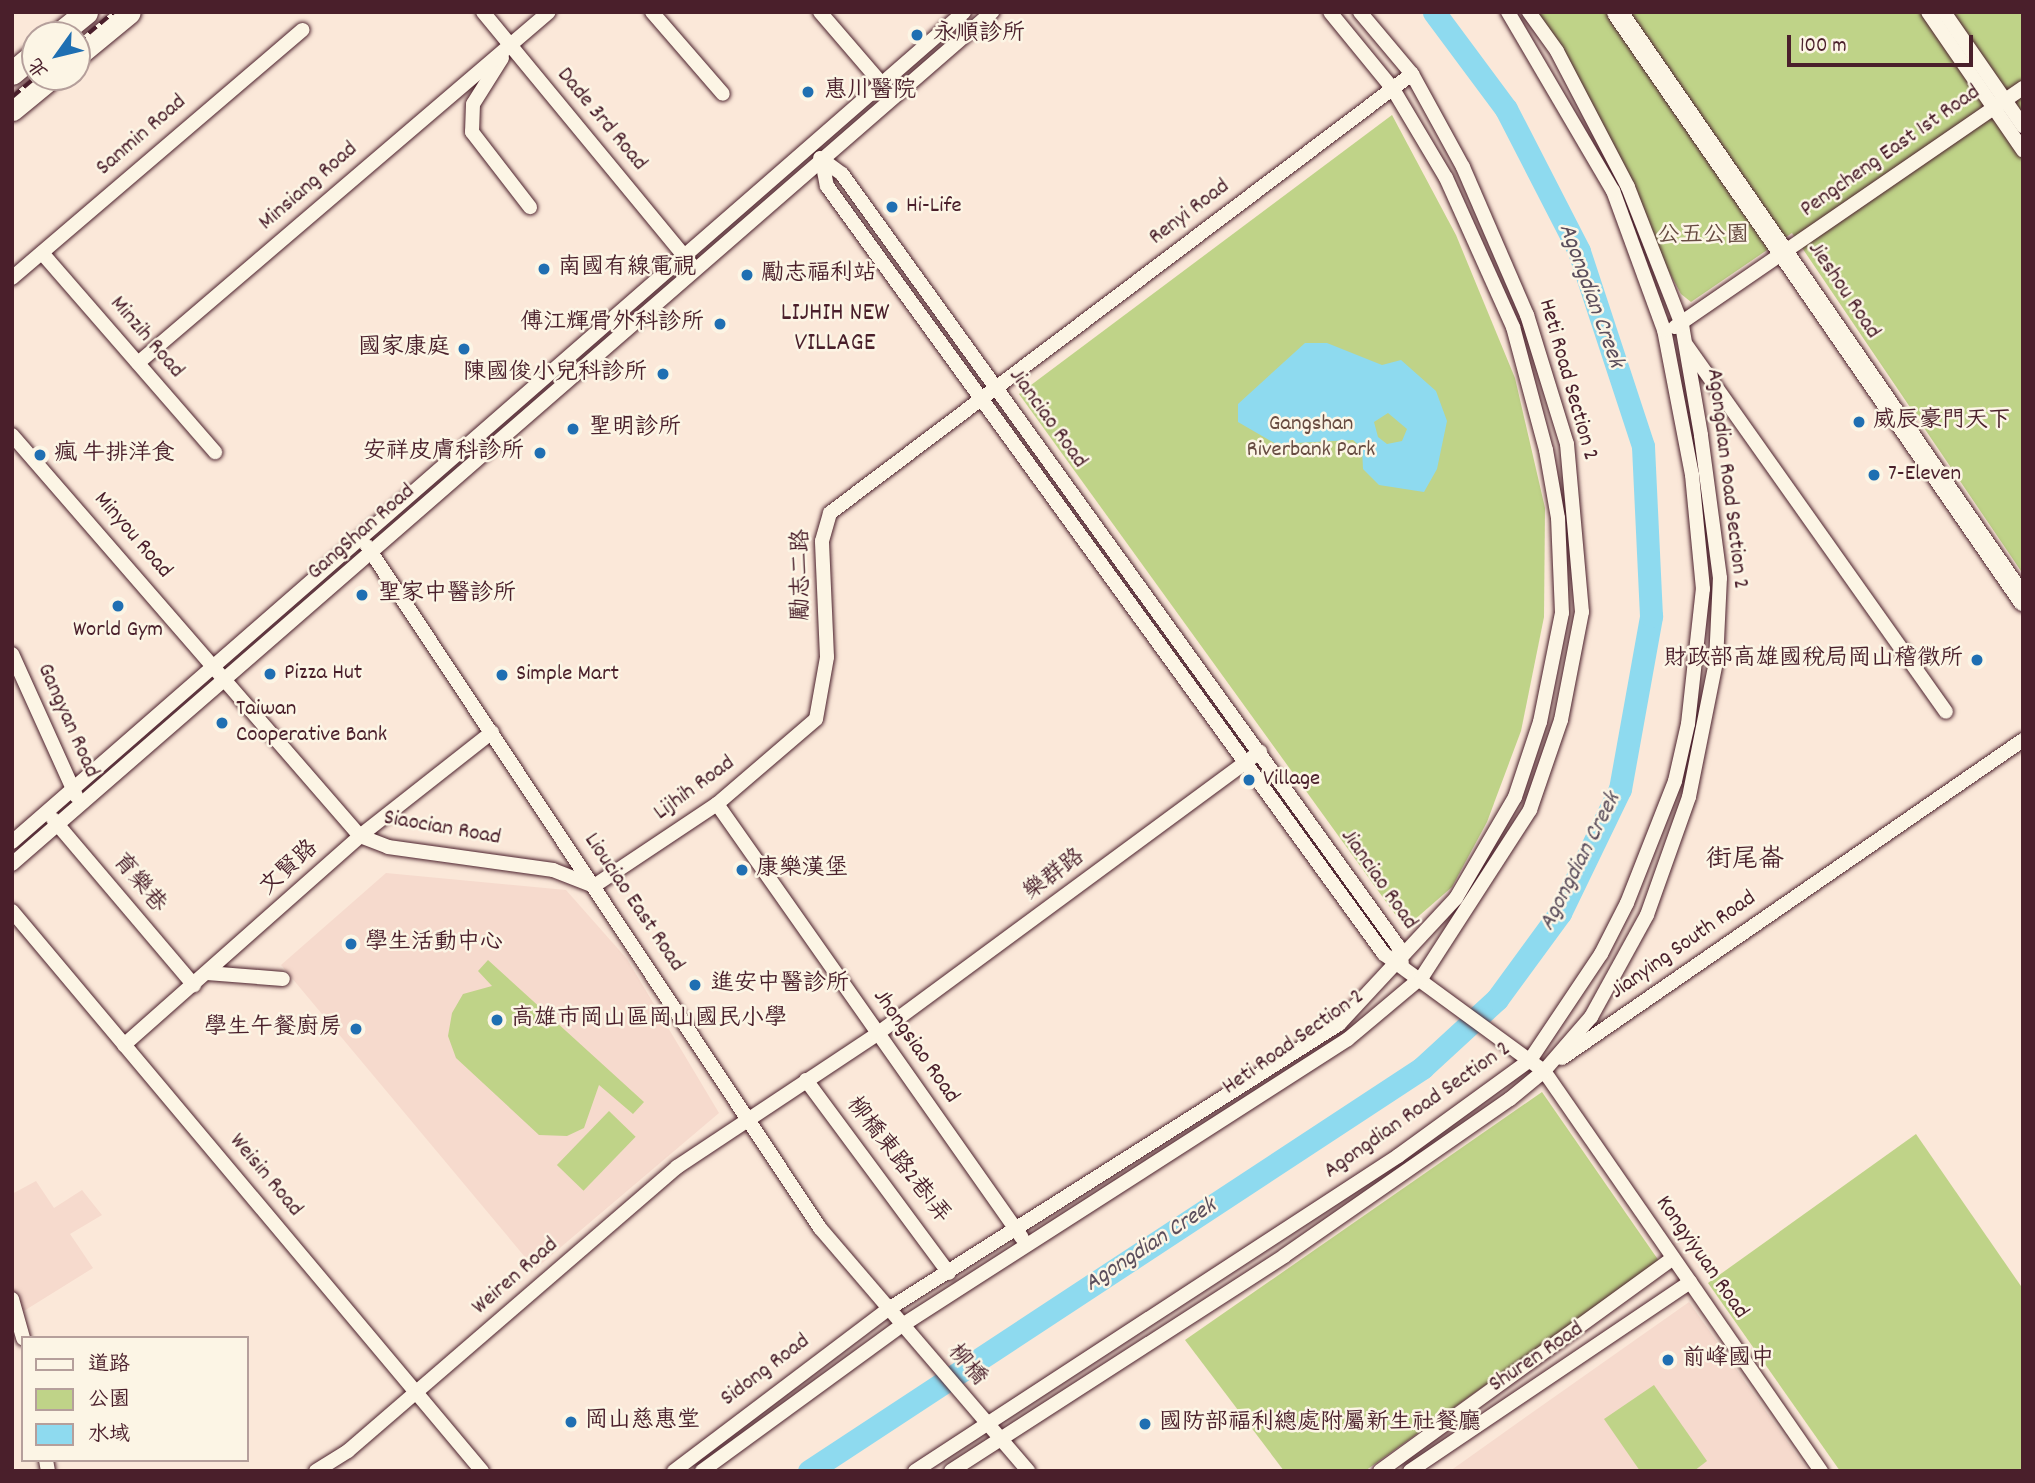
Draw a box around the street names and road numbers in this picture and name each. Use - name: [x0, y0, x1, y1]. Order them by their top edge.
- street label: Dade 3rd Road: [550, 63, 652, 177]
- street label: Pengcheng East 1st Road: [1796, 80, 1986, 224]
- street label: Sanmin Road: [91, 89, 193, 183]
- street label: Minsiang Road: [254, 137, 364, 237]
- street label: Renyi Road: [1144, 174, 1236, 252]
- street label: Jieshou Road: [1800, 237, 1886, 345]
- street label: Minzih Road: [103, 291, 189, 385]
- street label: Heti Road Section 2: [1531, 296, 1603, 464]
- street label: Jianciao Road: [1002, 364, 1092, 474]
- street label: Agongdian Road Section 2: [1699, 367, 1753, 591]
- street label: GangShan Road: [303, 479, 421, 587]
- street label: Minyou Road: [87, 487, 177, 585]
- street label: 勵志二路: [789, 529, 817, 621]
- street label: Gangyan Road: [30, 660, 104, 782]
- street label: Lijhih Road: [649, 750, 741, 828]
- street label: Siaocian Road: [381, 805, 503, 853]
- street label: Jianciao Road: [1333, 824, 1423, 936]
- street label: Liouciao East Road: [576, 828, 690, 978]
- street label: 文賢路: [255, 836, 325, 902]
- street label: 樂群路: [1019, 844, 1091, 908]
- street label: 育樂巷: [105, 849, 171, 919]
- street label: Jianying South Road: [1606, 886, 1762, 1006]
- street label: Heti Road Section 2: [1218, 984, 1370, 1102]
- street label: Jhongsiao Road: [866, 985, 964, 1109]
- street label: Agongdian Road Section 2: [1319, 1036, 1517, 1186]
- street label: 柳橋東路2巷1弄: [839, 1092, 955, 1230]
- street label: Weisin Road: [222, 1129, 308, 1223]
- street label: Kongyiyuan Road: [1648, 1191, 1754, 1325]
- street label: Weiren Road: [467, 1232, 565, 1322]
- street label: Shuren Road: [1484, 1316, 1590, 1400]
- street label: Sidong Road: [716, 1329, 816, 1413]
- street label: 柳橋: [940, 1340, 992, 1392]

